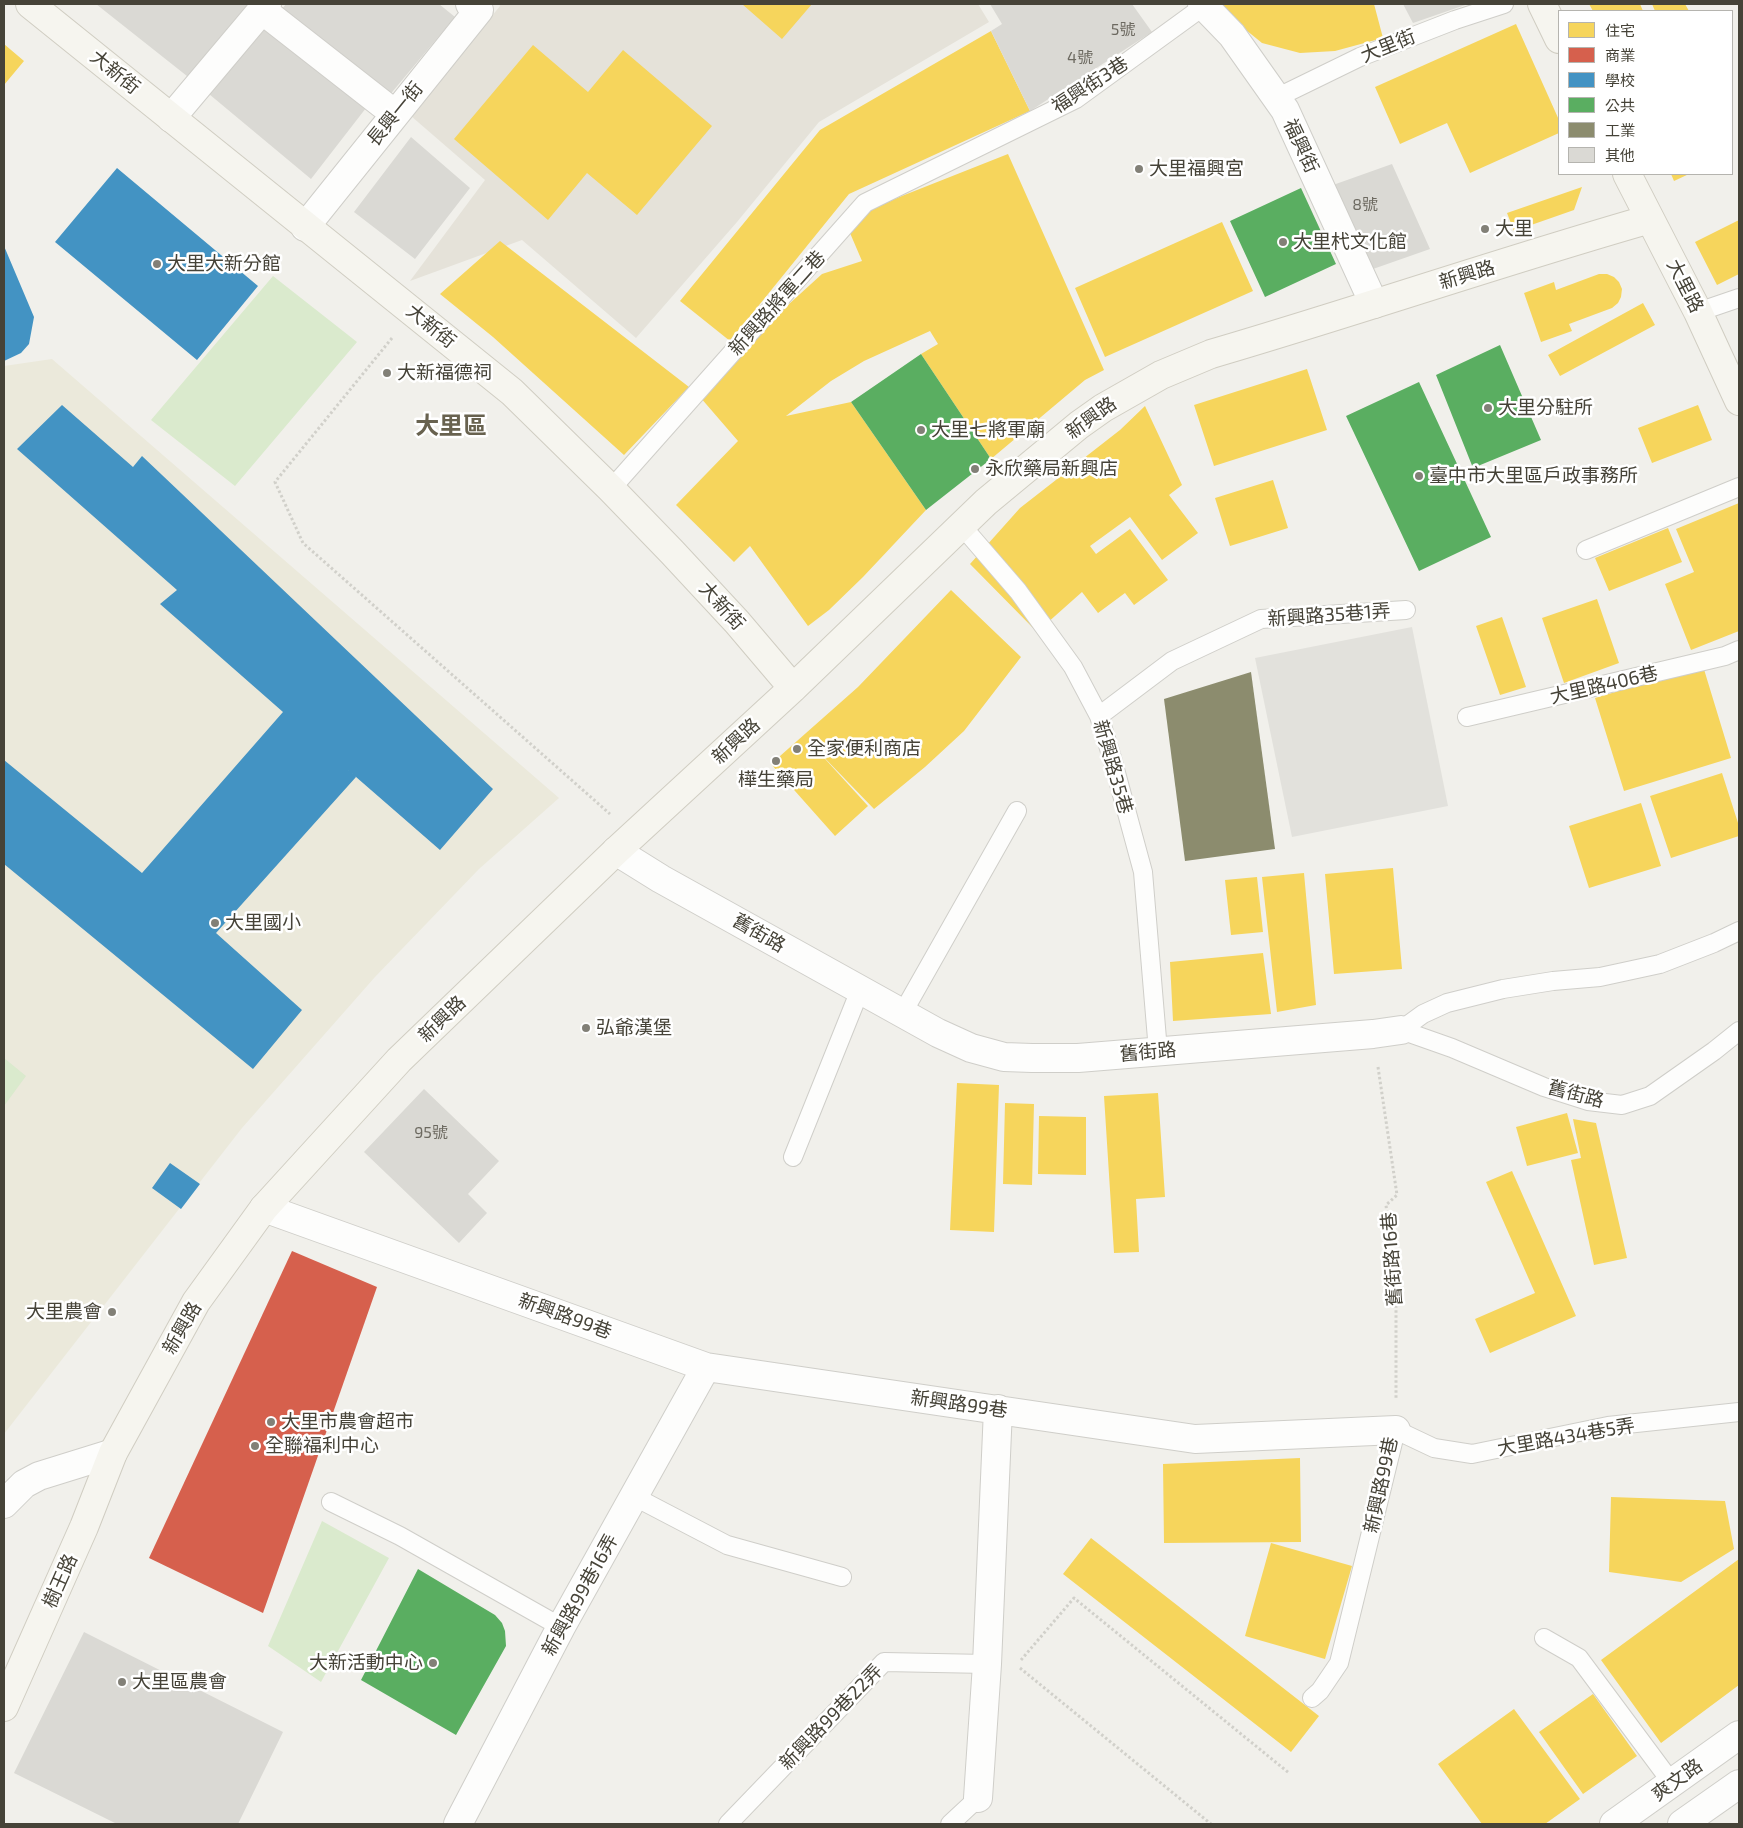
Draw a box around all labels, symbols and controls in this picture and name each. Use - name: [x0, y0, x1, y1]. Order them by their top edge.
- legend: [1558, 10, 1733, 175]
- house number: 5號: [1111, 20, 1135, 40]
- text: 住宅: [1605, 21, 1635, 39]
- street label: 大里街: [1357, 25, 1419, 67]
- street label: 大新街: [86, 45, 144, 99]
- text: 商業: [1605, 46, 1635, 64]
- house number: 4號: [1067, 48, 1093, 68]
- street label: 福興街3巷: [1047, 52, 1133, 118]
- text: 學校: [1605, 71, 1635, 89]
- street label: 長興一街: [362, 77, 428, 151]
- text: 公共: [1605, 96, 1635, 114]
- street label: 福興街: [1279, 115, 1323, 177]
- text: 工業: [1605, 121, 1635, 139]
- text: 其他: [1605, 146, 1635, 164]
- place label: 大里福興宮: [1149, 158, 1244, 180]
- marker: 大里福興宮: [1133, 163, 1145, 175]
- house number: 8號: [1352, 195, 1378, 215]
- place label: 大里: [1495, 218, 1533, 240]
- marker: 大里: [1479, 223, 1491, 235]
- place label: 大里杙文化館: [1293, 231, 1407, 253]
- marker: 大里杙文化館: [1277, 236, 1289, 248]
- street label: 新興路將軍二巷: [724, 246, 830, 360]
- place label: 大里大新分館: [167, 253, 281, 275]
- street label: 大里路: [1662, 255, 1708, 317]
- street label: 新興路: [1436, 256, 1498, 294]
- marker: 大里大新分館: [151, 258, 163, 270]
- street label: 大新街: [402, 299, 460, 353]
- place label: 大新福德祠: [397, 362, 492, 384]
- marker: 大新福德祠: [381, 367, 393, 379]
- street label: 新興路: [1061, 392, 1121, 444]
- place label: 大里分駐所: [1498, 397, 1593, 419]
- marker: 大里分駐所: [1482, 402, 1494, 414]
- district label: 大里區: [415, 412, 487, 440]
- place label: 大里七將軍廟: [931, 419, 1045, 441]
- marker: 大里七將軍廟: [915, 424, 927, 436]
- place label: 永欣藥局新興店: [985, 458, 1118, 480]
- marker: 永欣藥局新興店: [969, 463, 981, 475]
- place label: 臺中市大里區戶政事務所: [1429, 465, 1638, 487]
- marker: 臺中市大里區戶政事務所: [1413, 470, 1425, 482]
- street label: 大新街: [694, 577, 750, 635]
- street label: 新興路35巷1弄: [1267, 599, 1391, 631]
- street label: 大里路406巷: [1548, 662, 1660, 708]
- street label: 新興路: [707, 713, 765, 769]
- street label: 新興路35巷: [1089, 717, 1137, 817]
- place label: 全家便利商店: [807, 738, 921, 760]
- marker: 全家便利商店: [791, 743, 803, 755]
- marker: 樺生藥局: [770, 755, 782, 767]
- place label: 樺生藥局: [738, 769, 814, 791]
- street label: 舊街路: [729, 909, 789, 957]
- place label: 大里國小: [225, 912, 301, 934]
- marker: 大里國小: [209, 917, 221, 929]
- street label: 新興路: [414, 991, 470, 1047]
- place label: 弘爺漢堡: [596, 1017, 672, 1039]
- marker: 弘爺漢堡: [580, 1022, 592, 1034]
- street label: 舊街路: [1119, 1038, 1177, 1066]
- street label: 舊街路: [1546, 1076, 1606, 1112]
- house number: 95號: [414, 1123, 448, 1143]
- street label: 舊街路16巷: [1377, 1211, 1407, 1307]
- street label: 新興路99巷: [515, 1289, 615, 1343]
- street label: 新興路: [158, 1298, 206, 1358]
- place label: 大里農會: [26, 1301, 102, 1323]
- marker: 大里農會: [106, 1306, 118, 1318]
- street label: 新興路99巷: [909, 1386, 1009, 1422]
- place label: 大里市農會超市: [281, 1411, 414, 1433]
- street label: 大里路434巷5弄: [1496, 1414, 1636, 1460]
- marker: 大里市農會超市: [265, 1416, 277, 1428]
- place label: 全聯福利中心: [265, 1435, 379, 1457]
- street label: 新興路99巷: [1360, 1435, 1402, 1535]
- marker: 全聯福利中心: [249, 1440, 261, 1452]
- street label: 新興路99巷16弄: [537, 1530, 623, 1660]
- street label: 樹王路: [38, 1550, 82, 1612]
- place label: 大新活動中心: [309, 1652, 423, 1674]
- marker: 大新活動中心: [427, 1657, 439, 1669]
- street label: 新興路99巷22弄: [775, 1659, 887, 1775]
- place label: 大里區農會: [132, 1671, 227, 1693]
- marker: 大里區農會: [116, 1676, 128, 1688]
- street label: 爽文路: [1647, 1754, 1707, 1806]

